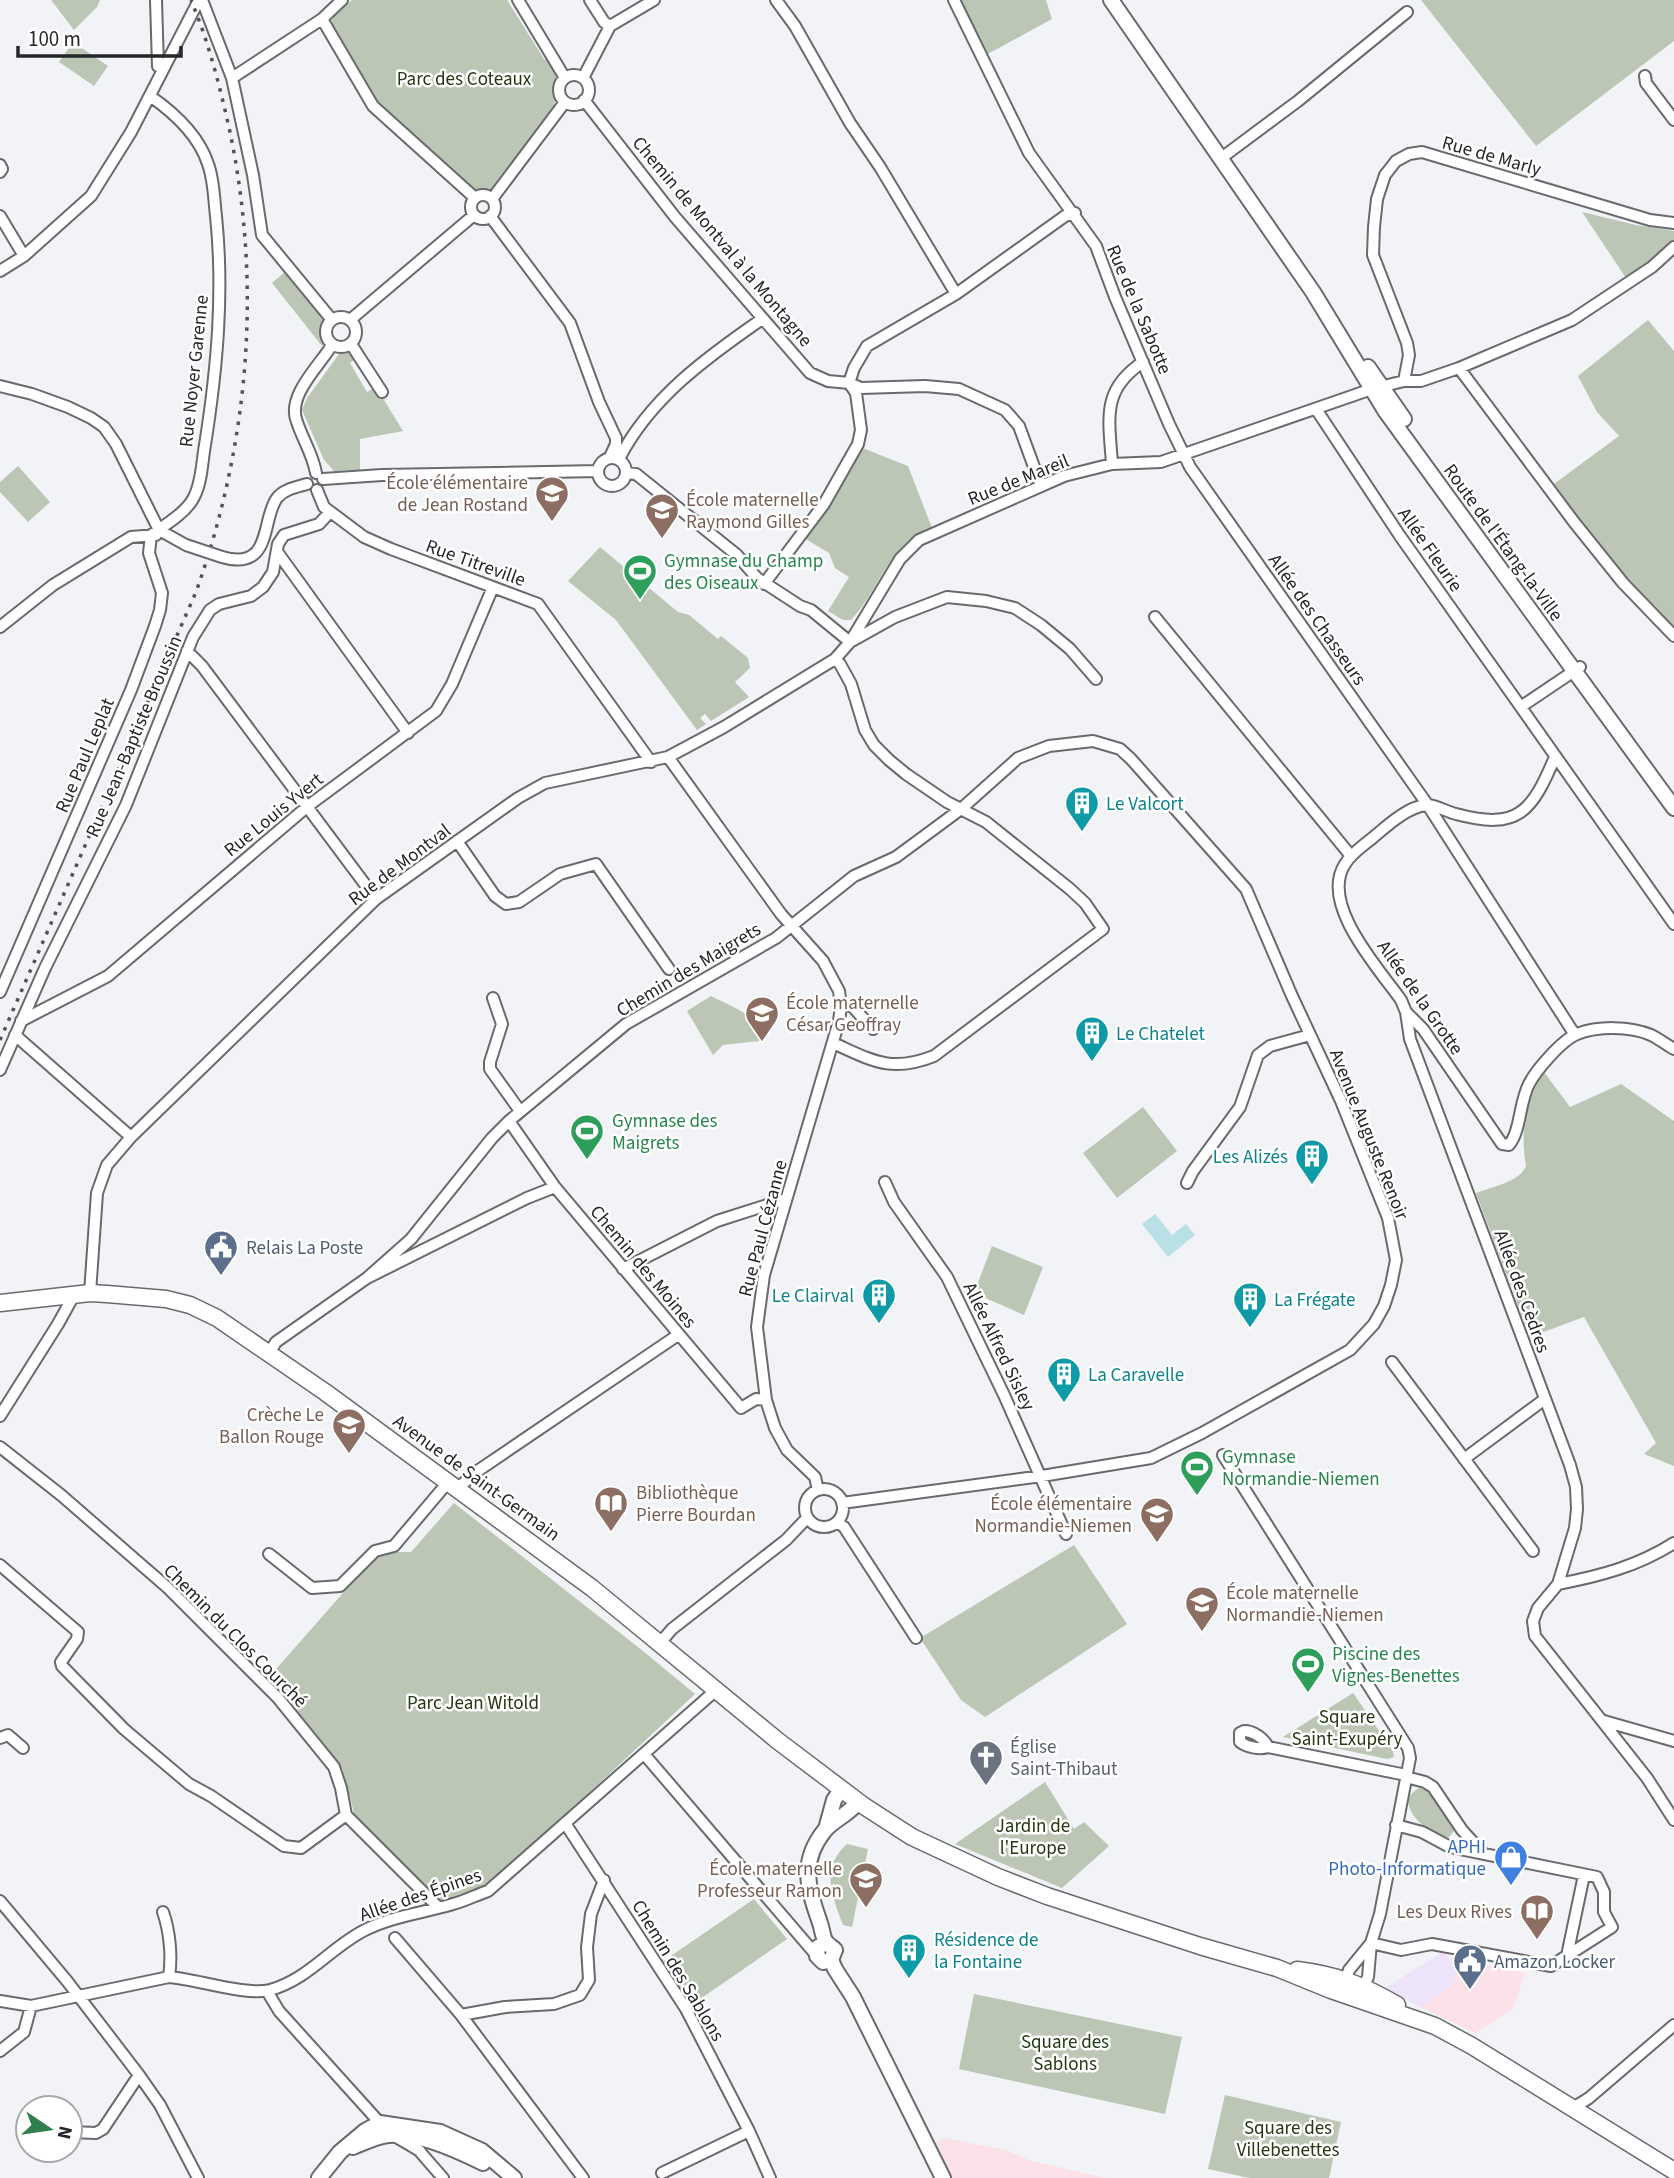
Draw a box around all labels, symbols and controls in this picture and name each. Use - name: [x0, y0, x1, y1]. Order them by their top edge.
- scale bar: [18, 14, 180, 58]
- text: 100 m: [28, 24, 81, 54]
- park label: Parc des Coteaux: [397, 66, 532, 93]
- street label: Rue de Marly: [1439, 129, 1544, 183]
- street label: Chemin de Montval à la Montagne: [625, 131, 818, 353]
- street label: Rue de la Sabotte: [1099, 241, 1178, 378]
- street label: Rue Noyer Garenne: [173, 294, 216, 449]
- street label: Rue de Mareil: [964, 448, 1073, 513]
- street label: Route de l'Étang-la-Ville: [1436, 459, 1569, 627]
- place label: École élémentaire de Jean Rostand: [386, 470, 528, 519]
- school or university icon: École élémentaire de Jean Rostand: [533, 474, 571, 523]
- place label: École maternelle Raymond Gilles: [686, 487, 819, 536]
- school or university icon: École maternelle Raymond Gilles: [643, 491, 681, 540]
- street label: Allée Fleurie: [1391, 502, 1469, 597]
- street label: Rue Titreville: [422, 533, 529, 594]
- place label: Gymnase du Champ des Oiseaux: [664, 548, 823, 597]
- street label: Allée des Chasseurs: [1261, 548, 1372, 691]
- sports icon: Gymnase du Champ des Oiseaux: [621, 552, 659, 601]
- street label: Rue Jean-Baptiste Broussin: [80, 632, 189, 842]
- street label: Rue Paul Leplat: [49, 693, 122, 817]
- street label: Rue Louis Yvert: [219, 766, 330, 864]
- building icon: Le Valcort: [1063, 784, 1101, 833]
- place label: Le Valcort: [1106, 791, 1184, 818]
- street label: Rue de Montval: [343, 818, 457, 913]
- street label: Chemin des Maigrets: [611, 916, 766, 1024]
- street label: Allée de la Grotte: [1370, 935, 1469, 1061]
- place label: École maternelle César Geoffray: [786, 990, 919, 1039]
- school or university icon: École maternelle César Geoffray: [743, 994, 781, 1043]
- building icon: Le Chatelet: [1073, 1014, 1111, 1063]
- place label: Le Chatelet: [1116, 1021, 1205, 1048]
- street label: Avenue Auguste Renoir: [1322, 1045, 1415, 1224]
- place label: Gymnase des Maigrets: [612, 1108, 717, 1157]
- sports icon: Gymnase des Maigrets: [568, 1112, 606, 1161]
- building icon: Les Alizés: [1293, 1137, 1331, 1186]
- place label: Les Alizés: [1213, 1144, 1288, 1171]
- street label: Rue Paul Cézanne: [732, 1157, 795, 1300]
- street label: Chemin des Moines: [583, 1199, 703, 1334]
- street label: Allée des Cèdres: [1487, 1226, 1556, 1357]
- public building icon: Relais La Poste: [202, 1228, 240, 1277]
- place label: Relais La Poste: [246, 1235, 363, 1262]
- building icon: Le Clairval: [860, 1276, 898, 1325]
- street label: Allée Alfred Sisley: [956, 1278, 1041, 1415]
- building icon: La Frégate: [1231, 1280, 1269, 1329]
- place label: Le Clairval: [772, 1283, 854, 1310]
- place label: La Frégate: [1274, 1287, 1355, 1314]
- building icon: La Caravelle: [1045, 1355, 1083, 1404]
- place label: La Caravelle: [1088, 1362, 1184, 1389]
- place label: Crèche Le Ballon Rouge: [219, 1402, 324, 1451]
- school or university icon: Crèche Le Ballon Rouge: [330, 1406, 368, 1455]
- street label: Avenue de Saint-Germain: [387, 1408, 565, 1548]
- place label: Gymnase Normandie-Niemen: [1222, 1444, 1380, 1493]
- sports icon: Gymnase Normandie-Niemen: [1178, 1448, 1216, 1497]
- place label: Bibliothèque Pierre Bourdan: [636, 1480, 756, 1529]
- library icon: Bibliothèque Pierre Bourdan: [592, 1484, 630, 1533]
- place label: École élémentaire Normandie-Niemen: [974, 1491, 1132, 1540]
- school or university icon: École élémentaire Normandie-Niemen: [1138, 1495, 1176, 1544]
- street label: Chemin du Clos Courché: [157, 1558, 313, 1714]
- place label: École maternelle Normandie-Niemen: [1226, 1580, 1384, 1629]
- school or university icon: École maternelle Normandie-Niemen: [1183, 1584, 1221, 1633]
- place label: Piscine des Vignes-Benettes: [1332, 1641, 1460, 1690]
- sports icon: Piscine des Vignes-Benettes: [1289, 1645, 1327, 1694]
- park label: Parc Jean Witold: [407, 1690, 539, 1717]
- park label: Square Saint-Exupéry: [1292, 1704, 1403, 1753]
- place label: Église Saint-Thibaut: [1010, 1734, 1118, 1783]
- church icon: Église Saint-Thibaut: [967, 1738, 1005, 1787]
- park label: Jardin de l'Europe: [996, 1813, 1070, 1862]
- place label: APHI Photo-Informatique: [1328, 1834, 1486, 1883]
- shop icon: APHI Photo-Informatique: [1492, 1838, 1530, 1887]
- place label: École maternelle Professeur Ramon: [697, 1856, 842, 1905]
- school or university icon: École maternelle Professeur Ramon: [847, 1860, 885, 1909]
- street label: Allée des Épines: [356, 1862, 485, 1929]
- library icon: Les Deux Rives: [1518, 1892, 1556, 1941]
- street label: Chemin des Sablons: [625, 1895, 731, 2047]
- place label: Les Deux Rives: [1396, 1899, 1512, 1926]
- place label: Résidence de la Fontaine: [934, 1927, 1039, 1976]
- building icon: Résidence de la Fontaine: [890, 1931, 928, 1980]
- public building icon: Amazon Locker: [1451, 1942, 1489, 1991]
- place label: Amazon Locker: [1494, 1949, 1615, 1976]
- park label: Square des Sablons: [1021, 2029, 1109, 2078]
- north arrow: [14, 2094, 84, 2164]
- park label: Square des Villebenettes: [1237, 2115, 1339, 2164]
- text: N: [50, 2123, 79, 2142]

